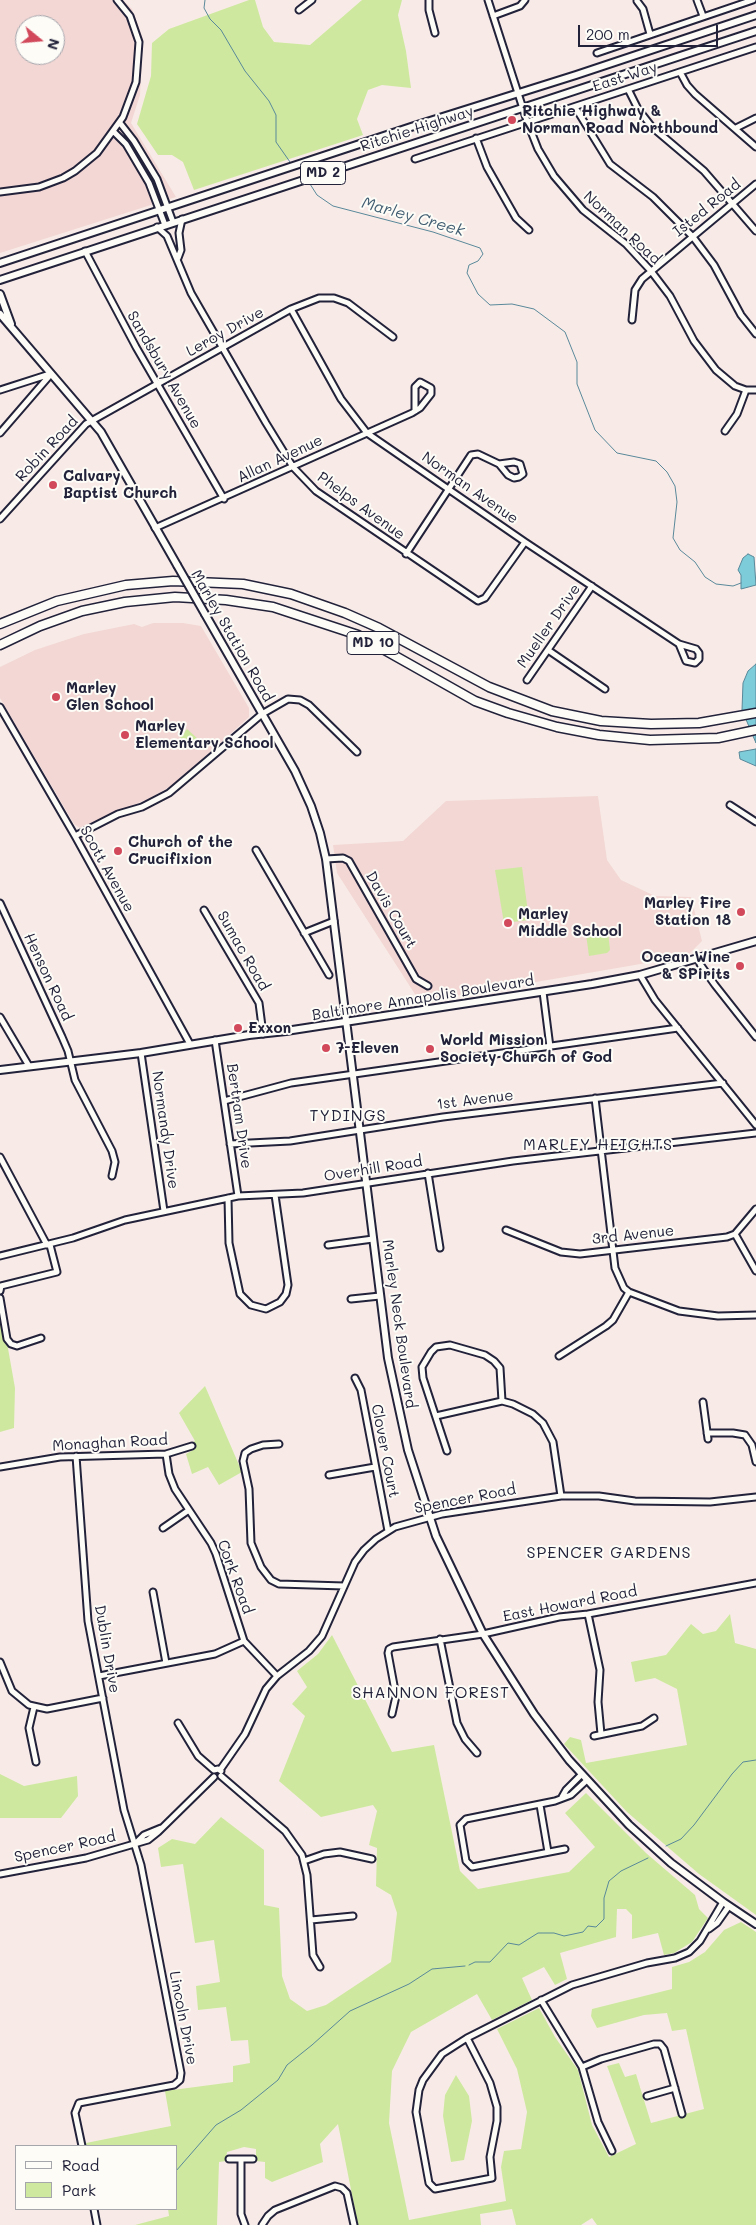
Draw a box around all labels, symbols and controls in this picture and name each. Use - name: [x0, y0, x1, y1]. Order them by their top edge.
- north arrow: [15, 15, 65, 65]
- scale bar: [581, 15, 721, 47]
- text: 200 m: [586, 24, 630, 44]
- text: N: [43, 36, 65, 52]
- street label: East Way: [590, 58, 660, 96]
- street label: Ritchie Highway: [358, 102, 476, 156]
- place label: Ritchie Highway & Norman Road Northbound: [522, 102, 718, 137]
- marker: Ritchie Highway & Norman Road Northbound: [506, 114, 518, 126]
- road number: MD 2: [300, 162, 346, 184]
- street label: Isted Road: [670, 175, 744, 241]
- street label: Norman Road: [580, 188, 664, 268]
- water label: Marley Creek: [359, 193, 467, 241]
- street label: Leroy Drive: [183, 303, 267, 361]
- street label: Sandsbury Avenue: [123, 308, 205, 432]
- street label: Robin Road: [12, 412, 82, 486]
- street label: Allan Avenue: [234, 431, 326, 487]
- street label: Norman Avenue: [418, 448, 522, 528]
- place label: Calvary Baptist Church: [63, 467, 177, 502]
- street label: Phelps Avenue: [314, 468, 408, 544]
- marker: Calvary Baptist Church: [47, 479, 59, 491]
- street label: Marley Station Road: [187, 567, 277, 705]
- street label: Mueller Drive: [513, 581, 585, 671]
- road number: MD 10: [347, 632, 399, 654]
- place label: Marley Glen School: [66, 679, 154, 714]
- marker: Marley Glen School: [50, 691, 62, 703]
- place label: Marley Elementary School: [135, 717, 274, 752]
- marker: Marley Elementary School: [119, 729, 131, 741]
- street label: Scott Avenue: [76, 823, 138, 915]
- place label: Church of the Crucifixion: [128, 833, 233, 868]
- marker: Church of the Crucifixion: [112, 845, 124, 857]
- street label: Davis Court: [362, 868, 420, 952]
- place label: Marley Fire Station 18: [644, 894, 731, 929]
- place label: Marley Middle School: [518, 905, 622, 940]
- marker: Marley Fire Station 18: [735, 906, 747, 918]
- street label: Sumac Road: [213, 908, 273, 994]
- marker: Marley Middle School: [502, 917, 514, 929]
- street label: Henson Road: [20, 930, 76, 1024]
- place label: Ocean Wine & SPirits: [641, 948, 730, 983]
- marker: Ocean Wine & SPirits: [734, 960, 746, 972]
- street label: Baltimore Annapolis Boulevard: [311, 972, 535, 1024]
- place label: Exxon: [248, 1019, 291, 1037]
- marker: Exxon: [232, 1022, 244, 1034]
- place label: World Mission Society Church of God: [440, 1031, 612, 1066]
- place label: 7-Eleven: [336, 1039, 399, 1057]
- marker: 7-Eleven: [320, 1042, 332, 1054]
- marker: World Mission Society Church of God: [424, 1043, 436, 1055]
- street label: Bertram Drive: [223, 1062, 255, 1170]
- street label: Normandy Drive: [148, 1070, 182, 1190]
- street label: 1st Avenue: [436, 1086, 514, 1114]
- district label: TYDINGS: [309, 1106, 387, 1126]
- district label: MARLEY HEIGHTS: [521, 1135, 675, 1155]
- street label: Overhill Road: [323, 1152, 423, 1186]
- street label: 3rd Avenue: [591, 1222, 675, 1248]
- street label: Marley Neck Boulevard: [378, 1238, 420, 1410]
- street label: Clover Court: [367, 1403, 403, 1499]
- street label: Monaghan Road: [52, 1431, 168, 1455]
- street label: Spencer Road: [413, 1480, 517, 1518]
- street label: Cork Road: [213, 1538, 257, 1616]
- district label: SPENCER GARDENS: [525, 1543, 693, 1563]
- street label: East Howard Road: [501, 1582, 639, 1626]
- street label: Dublin Drive: [90, 1604, 124, 1694]
- district label: SHANNON FOREST: [350, 1683, 512, 1703]
- street label: Spencer Road: [13, 1827, 117, 1867]
- street label: Lincoln Drive: [165, 1970, 201, 2066]
- legend: [15, 2145, 178, 2210]
- text: Road: [62, 2155, 99, 2175]
- text: Park: [62, 2180, 96, 2200]

